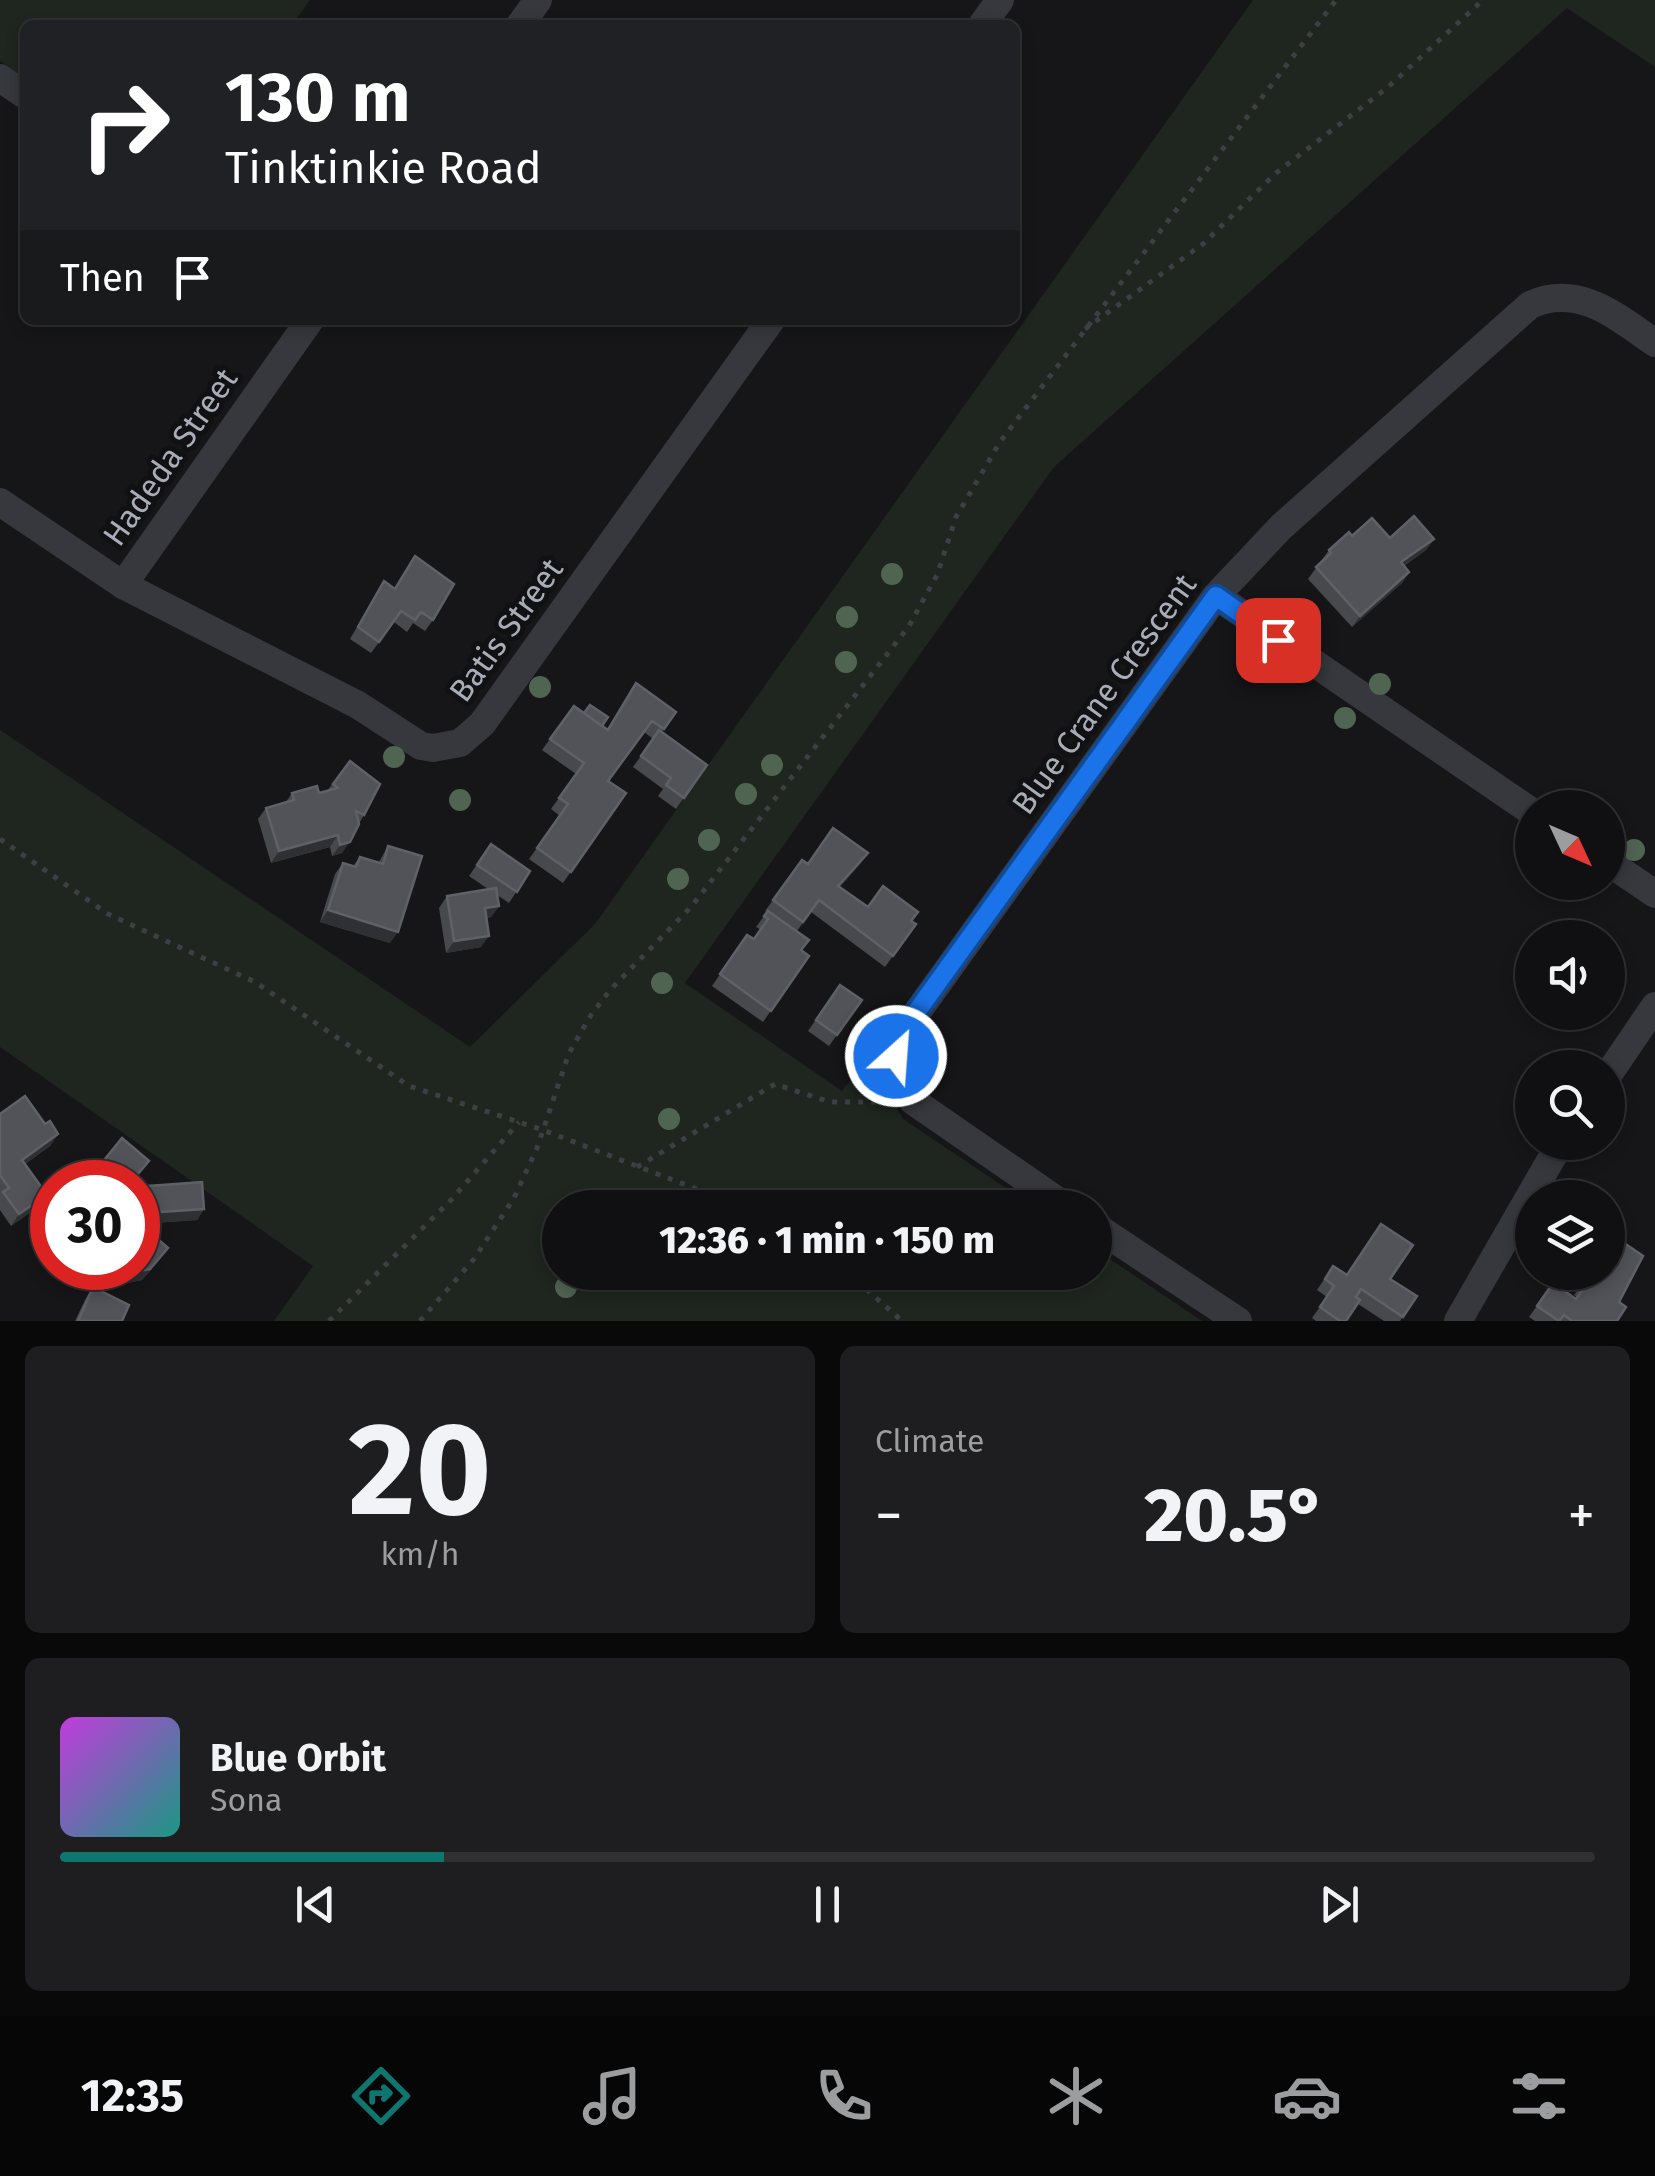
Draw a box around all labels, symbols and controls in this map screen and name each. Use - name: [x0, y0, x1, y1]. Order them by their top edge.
- text: 130 m: [225, 56, 411, 140]
- icon: right: [60, 60, 190, 190]
- text: Tinktinkie Road: [225, 141, 542, 195]
- icon: arrive: [165, 250, 220, 305]
- text: Then: [60, 255, 145, 301]
- street label: Hadeda Street: [95, 361, 245, 553]
- street label: Batis Street: [441, 551, 571, 709]
- street label: Blue Crane Crescent: [1004, 566, 1204, 822]
- pin: [1236, 598, 1321, 683]
- icon: arrive: [1251, 613, 1306, 668]
- north arrow: [1515, 790, 1625, 900]
- map controls: [1515, 790, 1625, 1290]
- button: sound: [1515, 920, 1625, 1030]
- position arrow: [844, 1004, 948, 1108]
- button: search: [1515, 1050, 1625, 1160]
- speed limit sign: 30: [30, 1160, 160, 1290]
- button: layers: [1515, 1180, 1625, 1290]
- text: 12:36 · 1 min · 150 m: [659, 1217, 995, 1263]
- text: 20: [348, 1392, 492, 1548]
- text: Climate: [875, 1422, 984, 1460]
- text: 20.5°: [1144, 1471, 1326, 1561]
- text: −: [875, 1483, 903, 1549]
- text: +: [1568, 1483, 1595, 1549]
- text: km/h: [380, 1535, 460, 1573]
- text: Blue Orbit: [210, 1735, 386, 1781]
- text: Sona: [210, 1781, 282, 1819]
- icon: previous: [288, 1877, 343, 1932]
- icon: pause: [800, 1877, 855, 1932]
- icon: next: [1312, 1877, 1367, 1932]
- icon: directions: [346, 2061, 416, 2131]
- icon: music: [577, 2061, 647, 2131]
- icon: phone: [809, 2061, 879, 2131]
- icon: climate: [1041, 2061, 1111, 2131]
- icon: car: [1272, 2061, 1342, 2131]
- icon: filters: [1504, 2061, 1574, 2131]
- text: 12:35: [81, 2069, 184, 2123]

